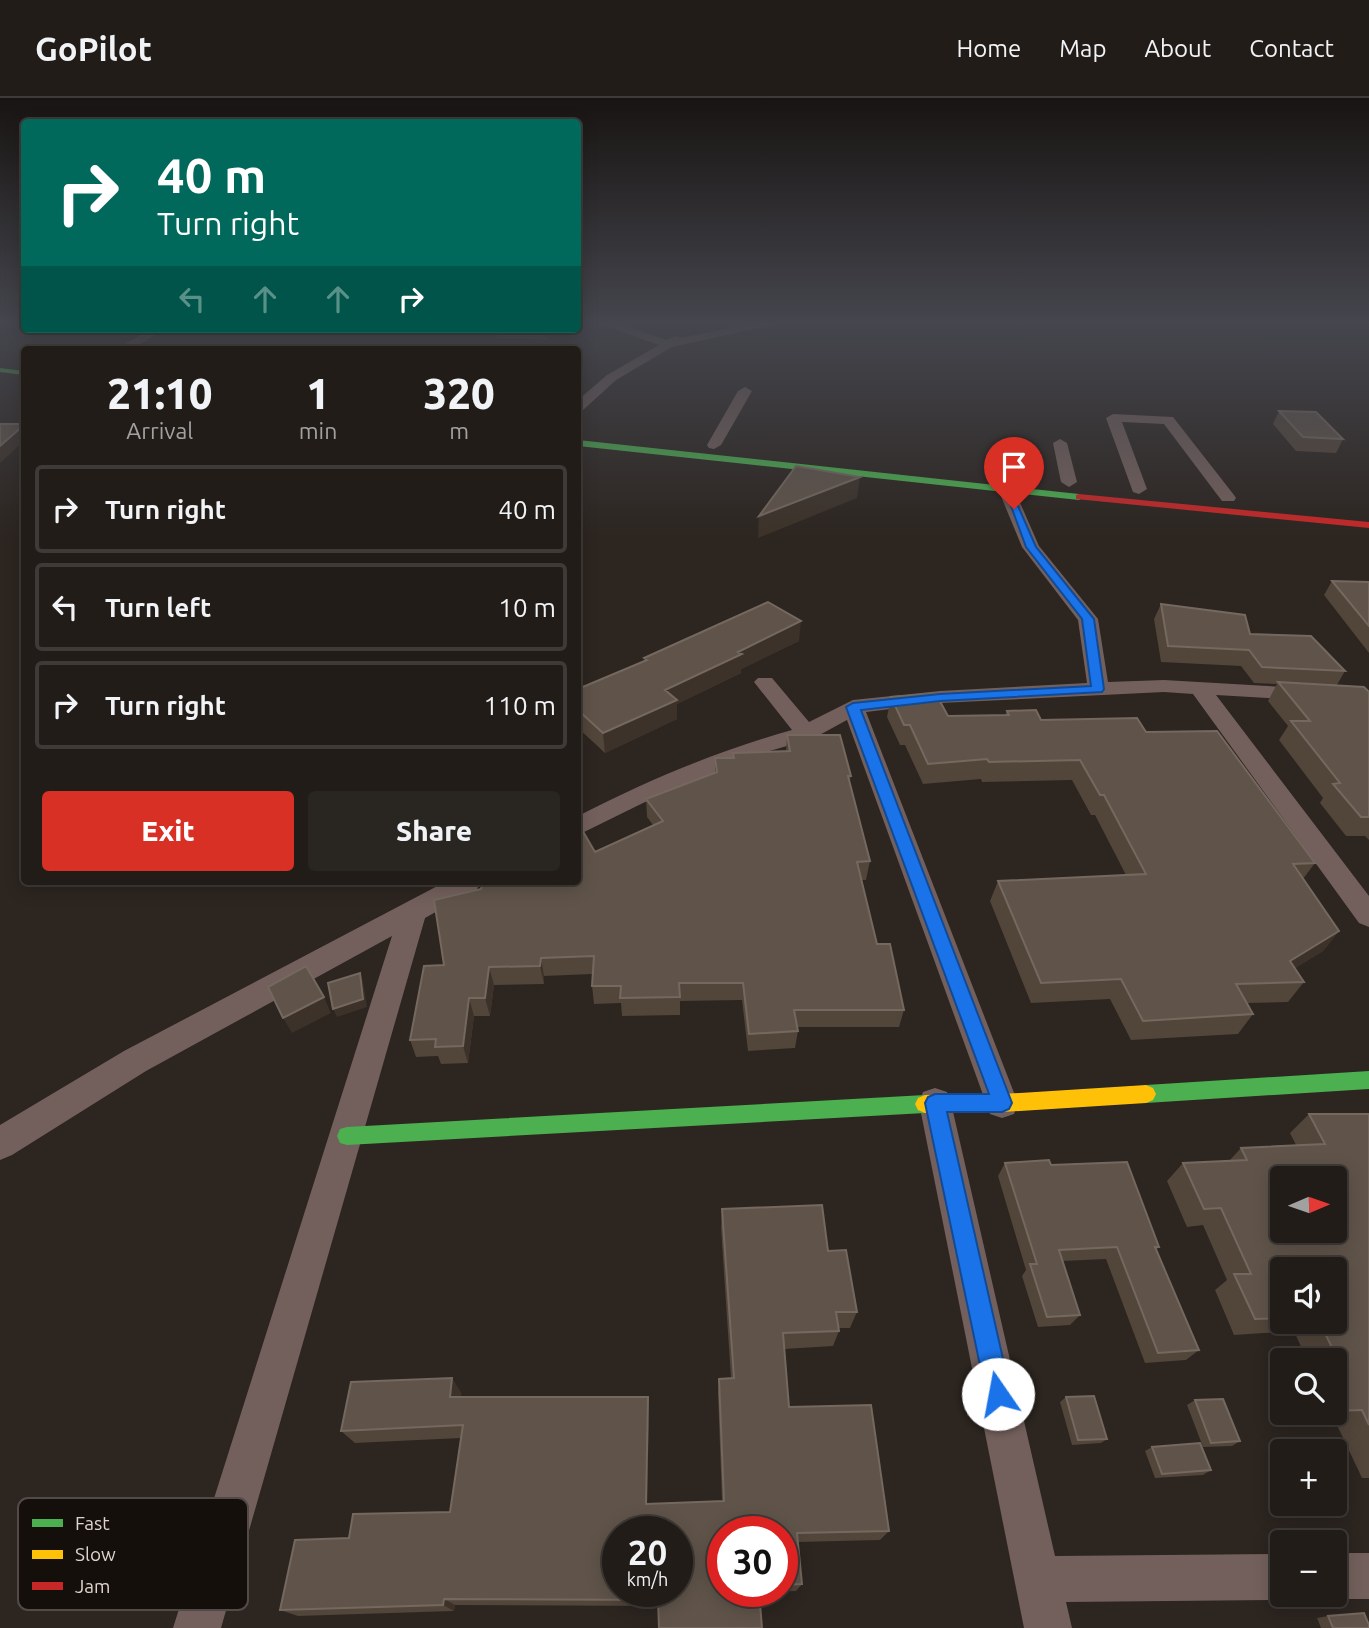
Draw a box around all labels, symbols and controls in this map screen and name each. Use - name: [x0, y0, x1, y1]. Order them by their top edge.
- text: GoPilot: [35, 30, 152, 67]
- text: Home: [956, 35, 1021, 62]
- text: Map: [1059, 35, 1106, 62]
- text: About: [1144, 35, 1211, 62]
- text: Contact: [1249, 35, 1334, 62]
- icon: right: [42, 147, 133, 238]
- text: 40 m: [157, 147, 266, 202]
- text: Turn right: [157, 205, 299, 241]
- icon: left: [173, 280, 211, 318]
- icon: ahead: [246, 280, 284, 318]
- icon: ahead: [319, 280, 357, 318]
- icon: right: [392, 280, 430, 318]
- text: 21:10: [107, 370, 212, 417]
- text: 1: [306, 370, 330, 417]
- text: 320: [424, 370, 495, 417]
- text: Arrival: [126, 418, 193, 443]
- text: min: [299, 418, 337, 443]
- text: m: [449, 418, 469, 443]
- pin: [984, 437, 1044, 509]
- icon: arrive: [995, 448, 1033, 486]
- icon: right: [46, 490, 84, 528]
- text: Turn right: [105, 495, 226, 524]
- text: 40 m: [498, 495, 556, 524]
- icon: left: [46, 588, 84, 626]
- text: Turn left: [105, 593, 211, 622]
- text: 10 m: [498, 593, 556, 622]
- icon: right: [46, 686, 84, 724]
- text: Turn right: [105, 691, 226, 720]
- text: 110 m: [484, 691, 556, 720]
- button: Exit: [42, 791, 294, 871]
- button: Share: [308, 791, 560, 871]
- north arrow: [1270, 1166, 1348, 1242]
- map controls: [1270, 1166, 1347, 1607]
- button: sound: [1270, 1257, 1347, 1334]
- button: search: [1270, 1348, 1347, 1425]
- position arrow: [961, 1357, 1035, 1431]
- button: +: [1270, 1439, 1347, 1516]
- legend: [18, 1498, 248, 1610]
- text: Fast: [75, 1512, 110, 1534]
- speed limit sign: 30: [707, 1516, 798, 1607]
- button: −: [1270, 1530, 1347, 1607]
- text: 20: [628, 1532, 667, 1572]
- text: Slow: [75, 1543, 116, 1565]
- text: km/h: [627, 1569, 668, 1589]
- text: Jam: [75, 1575, 111, 1597]

